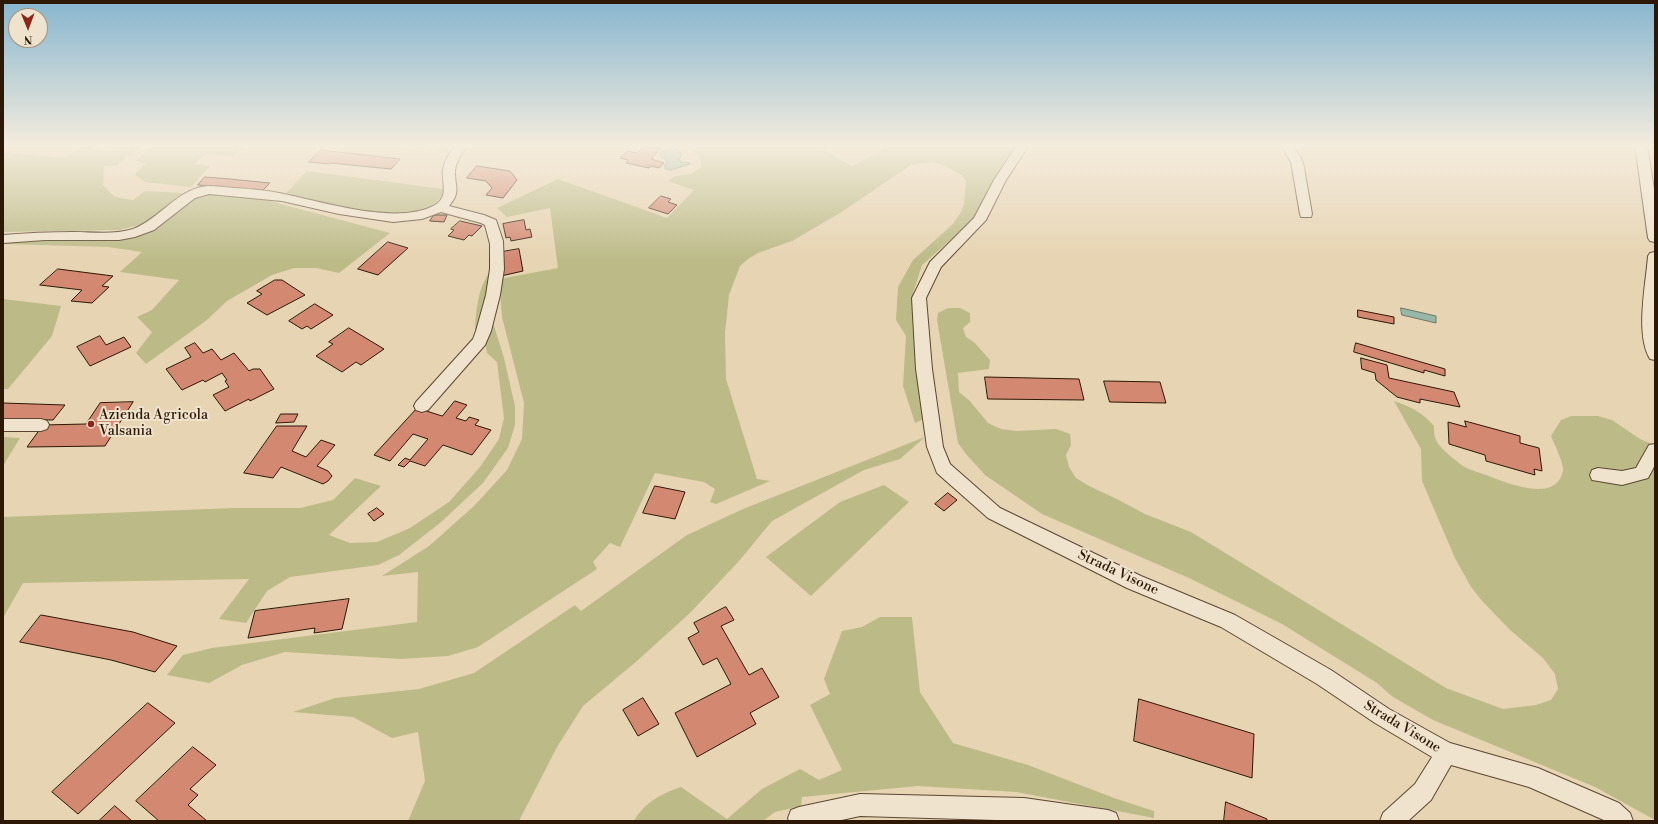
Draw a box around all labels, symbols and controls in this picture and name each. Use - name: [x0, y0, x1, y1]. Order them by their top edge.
- north arrow: [8, 8, 48, 48]
- text: N: [24, 32, 33, 46]
- place label: Azienda Agricola Valsania: [99, 408, 208, 440]
- marker: Azienda Agricola Valsania: [86, 419, 96, 429]
- street label: Strada Visone: [1075, 547, 1161, 599]
- street label: Strada Visone: [1360, 697, 1444, 757]

